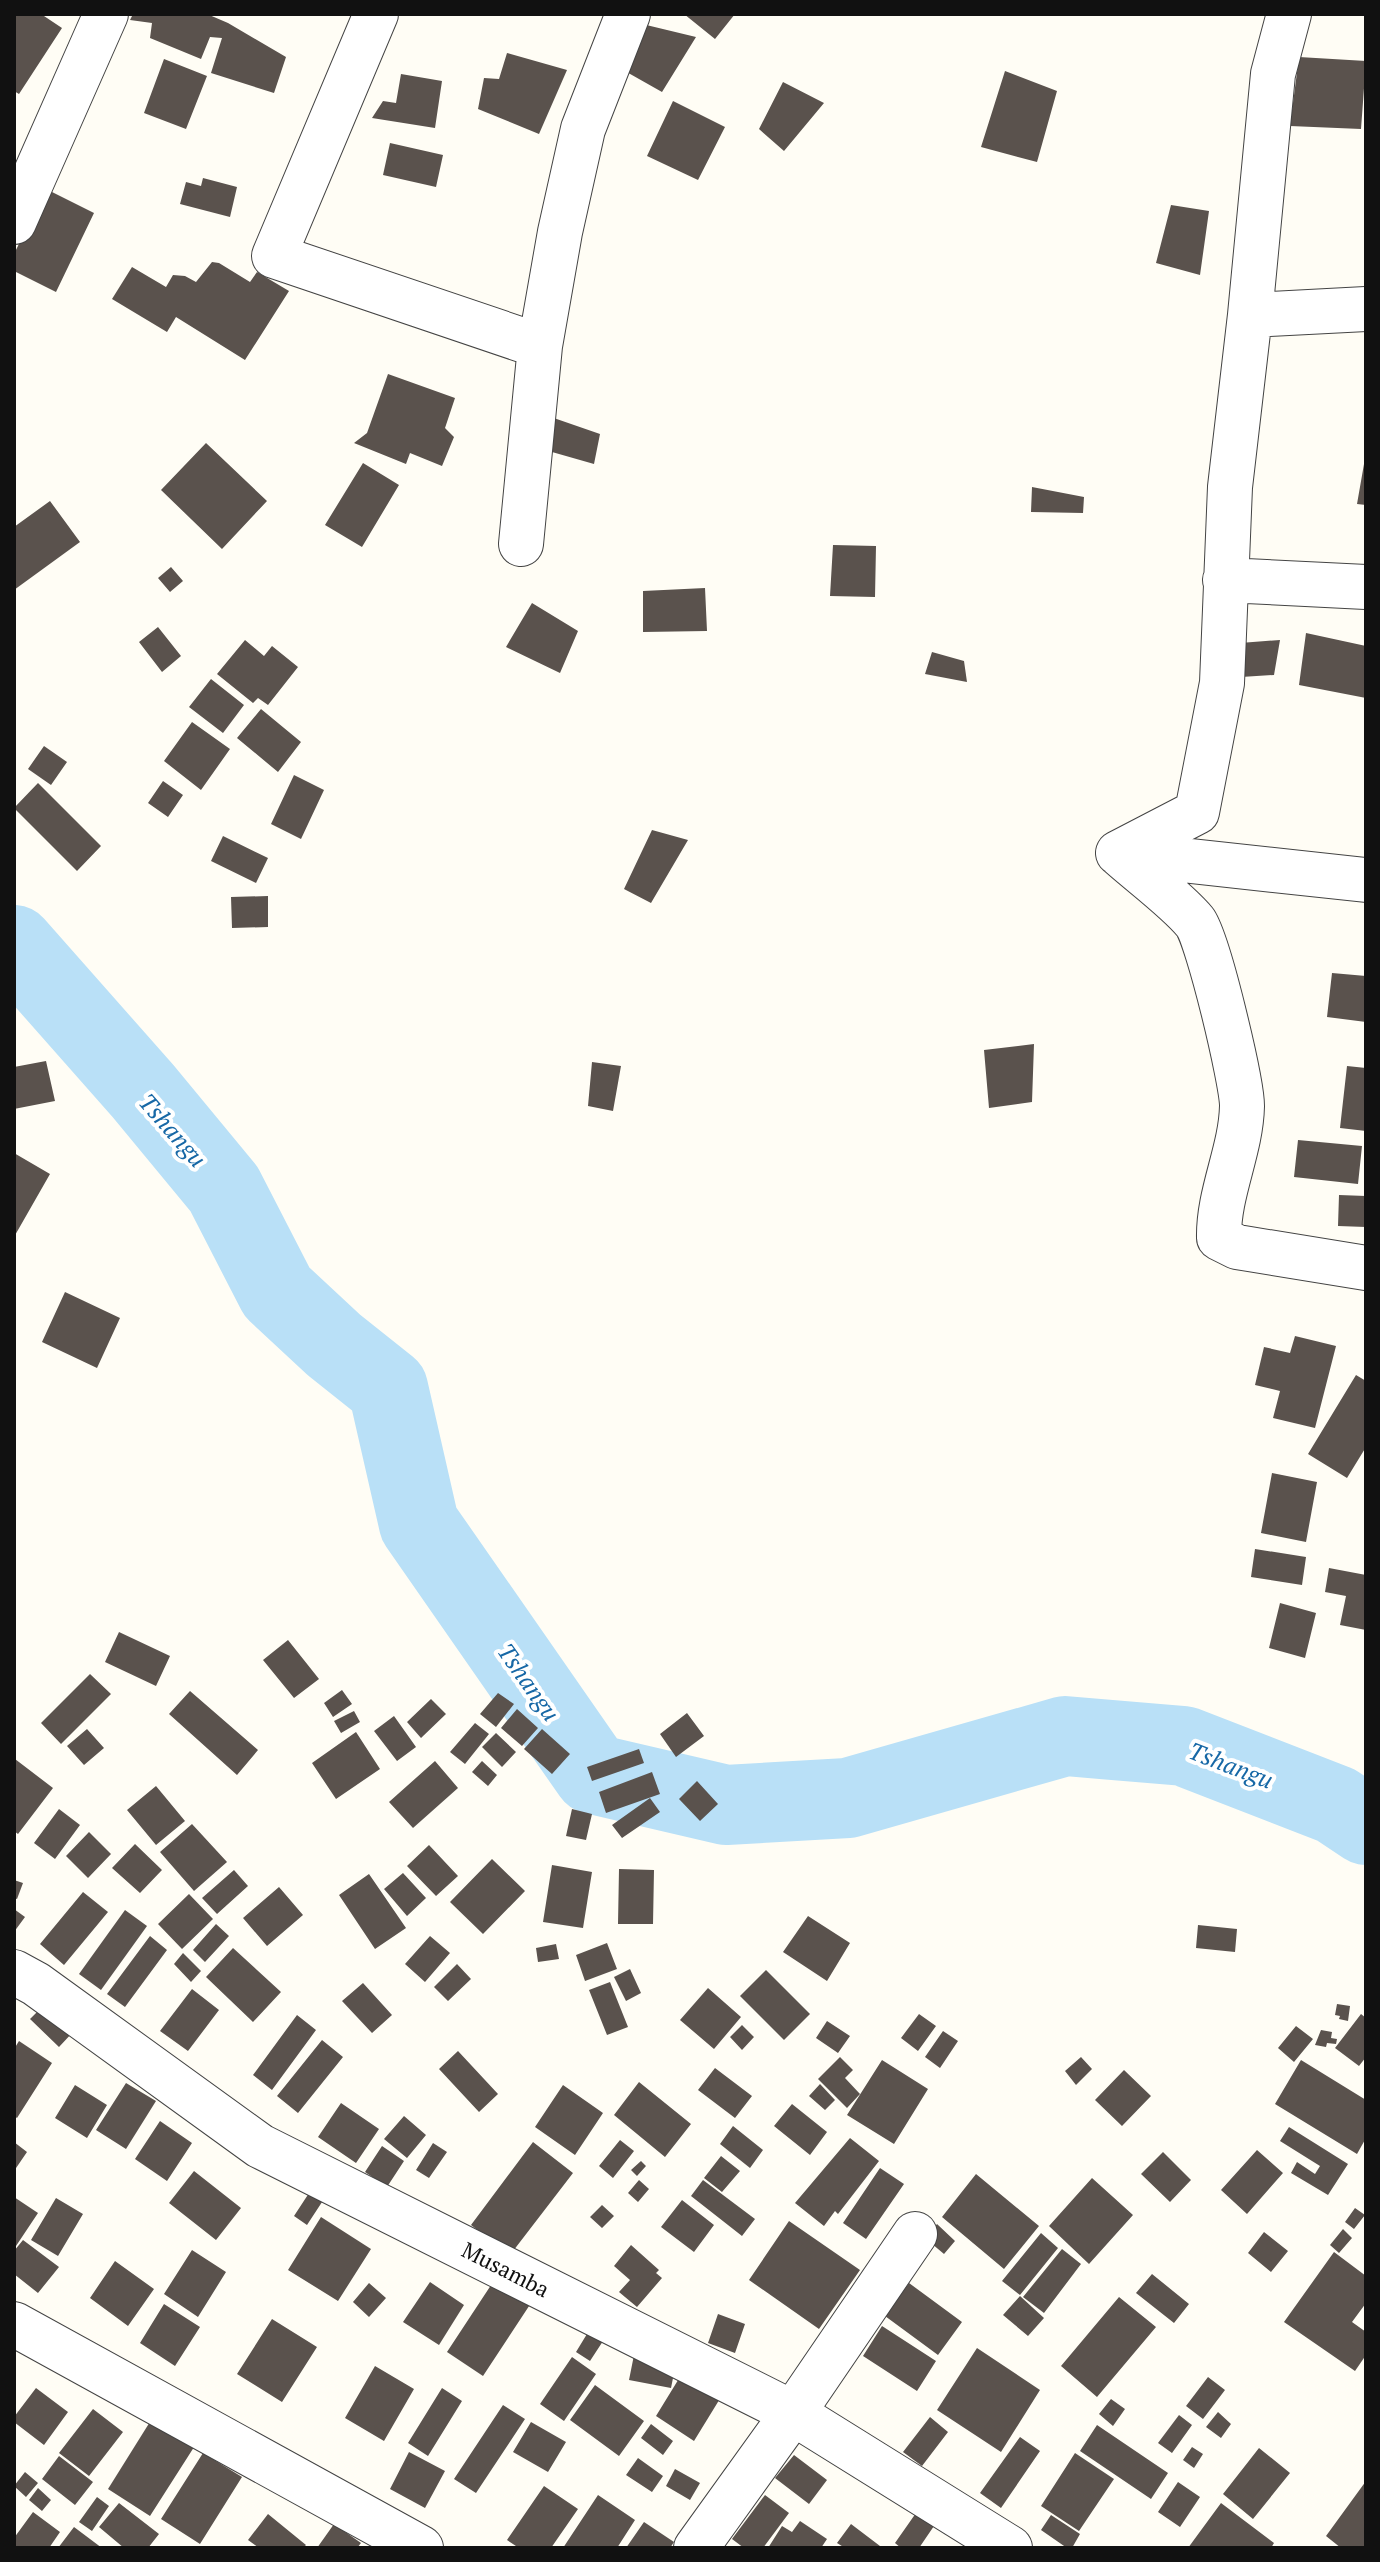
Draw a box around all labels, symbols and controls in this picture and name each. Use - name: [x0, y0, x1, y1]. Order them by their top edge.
- water label: Tshangu: [132, 1086, 214, 1174]
- water label: Tshangu: [491, 1637, 567, 1727]
- water label: Tshangu: [1184, 1734, 1278, 1796]
- street label: Musamba: [457, 2235, 555, 2303]

